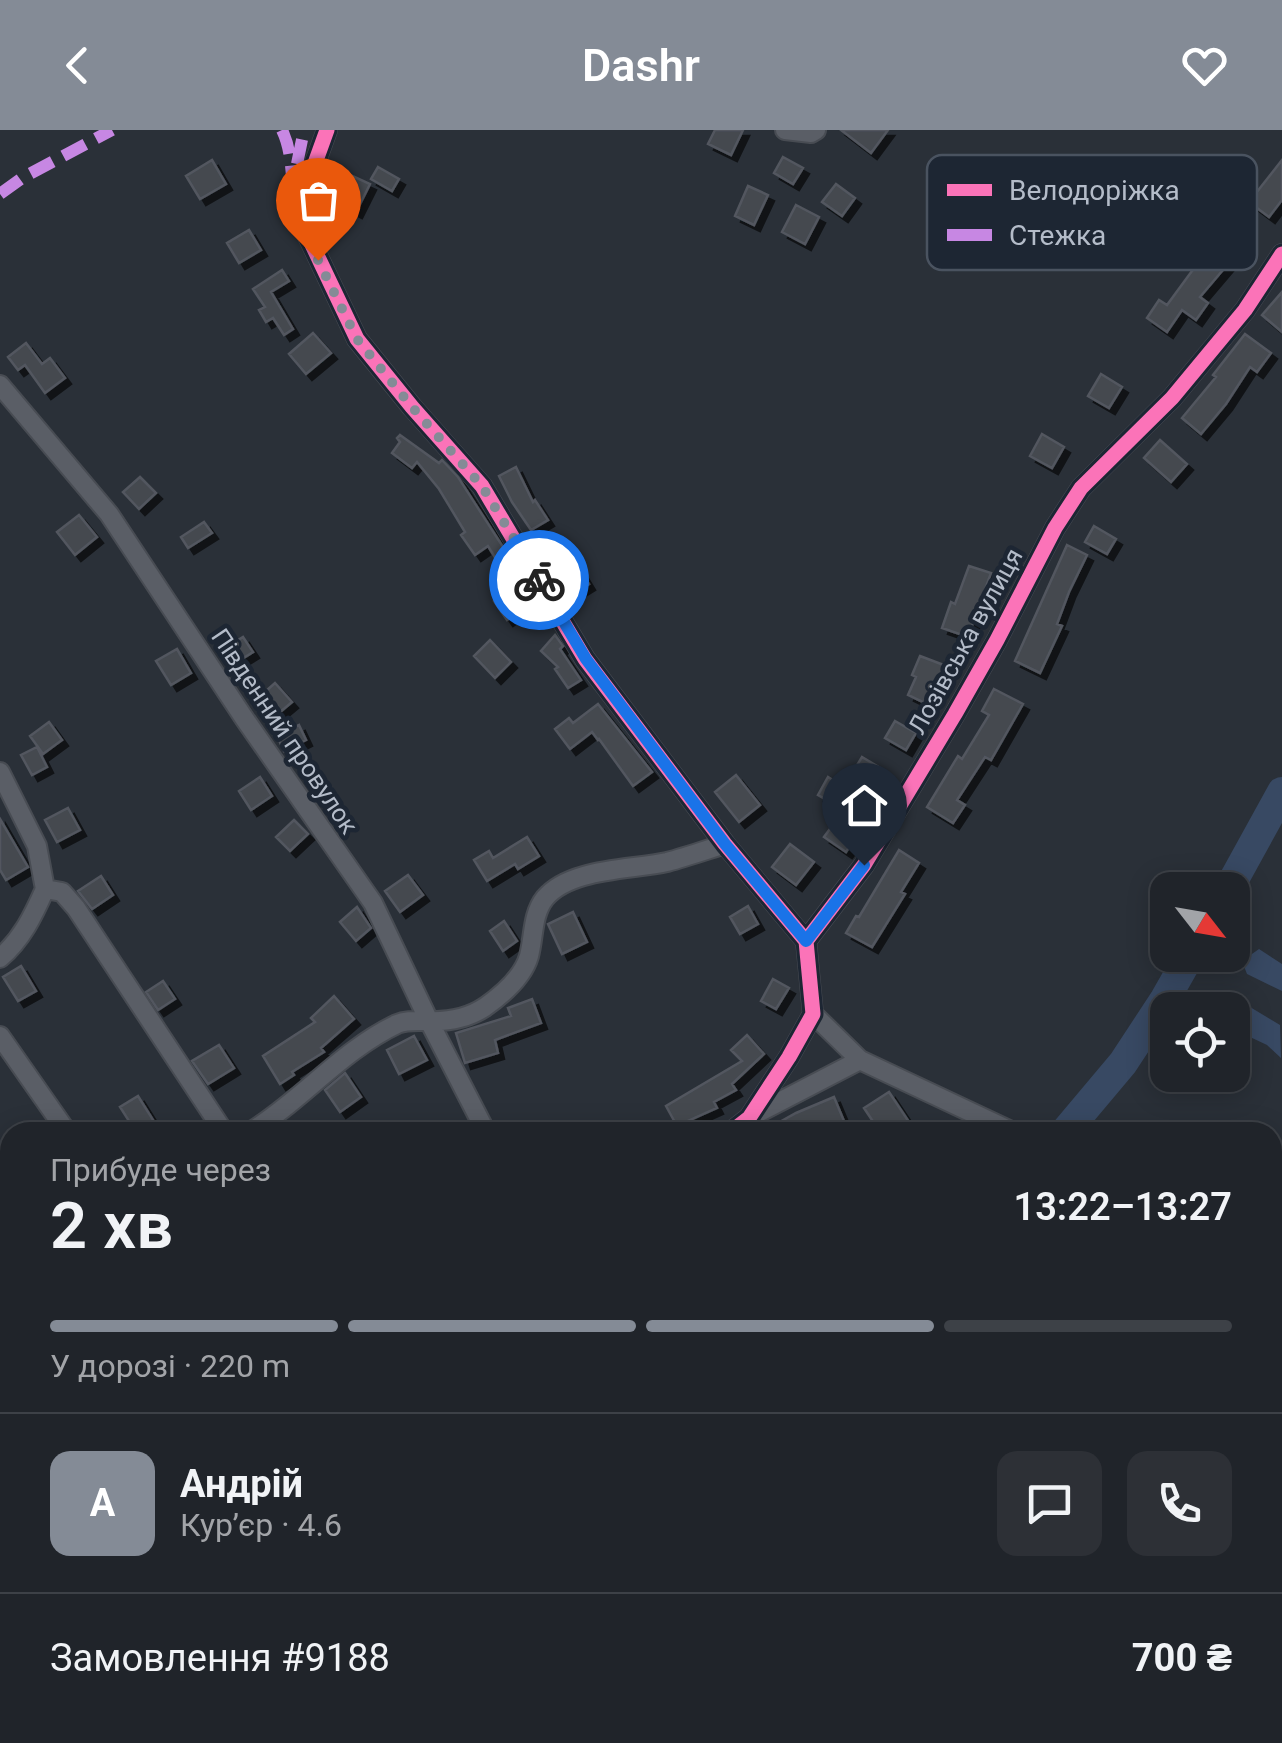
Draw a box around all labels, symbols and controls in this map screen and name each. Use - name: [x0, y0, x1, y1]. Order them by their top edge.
- icon: back: [50, 38, 105, 93]
- icon: heart: [1177, 38, 1232, 93]
- text: Dashr: [582, 39, 700, 92]
- legend: [927, 155, 1257, 270]
- pin: [276, 158, 361, 261]
- icon: bag: [291, 173, 346, 228]
- text: Велодоріжка: [1009, 174, 1180, 207]
- text: Стежка: [1009, 219, 1106, 252]
- courier: [489, 530, 589, 630]
- street label: Лозівська вулиця: [902, 543, 1029, 739]
- icon: bike: [512, 553, 567, 608]
- street label: Південний провулок: [205, 623, 364, 840]
- pin: [822, 763, 907, 866]
- icon: home: [837, 778, 892, 833]
- north arrow: [1150, 872, 1250, 972]
- map controls: [1150, 872, 1250, 1092]
- button: locate: [1150, 992, 1250, 1092]
- text: Прибуде через: [50, 1151, 271, 1189]
- text: 13:22–13:27: [1013, 1185, 1232, 1229]
- text: 2 хв: [50, 1188, 173, 1264]
- text: У дорозі · 220 m: [50, 1347, 290, 1385]
- button: chat: [997, 1451, 1102, 1556]
- button: phone: [1127, 1451, 1232, 1556]
- text: Андрій: [180, 1462, 303, 1506]
- text: А: [90, 1481, 115, 1525]
- text: Кур’єр · 4.6: [180, 1506, 342, 1544]
- text: Замовлення #9188: [50, 1636, 390, 1680]
- text: 700 ₴: [1132, 1636, 1232, 1680]

